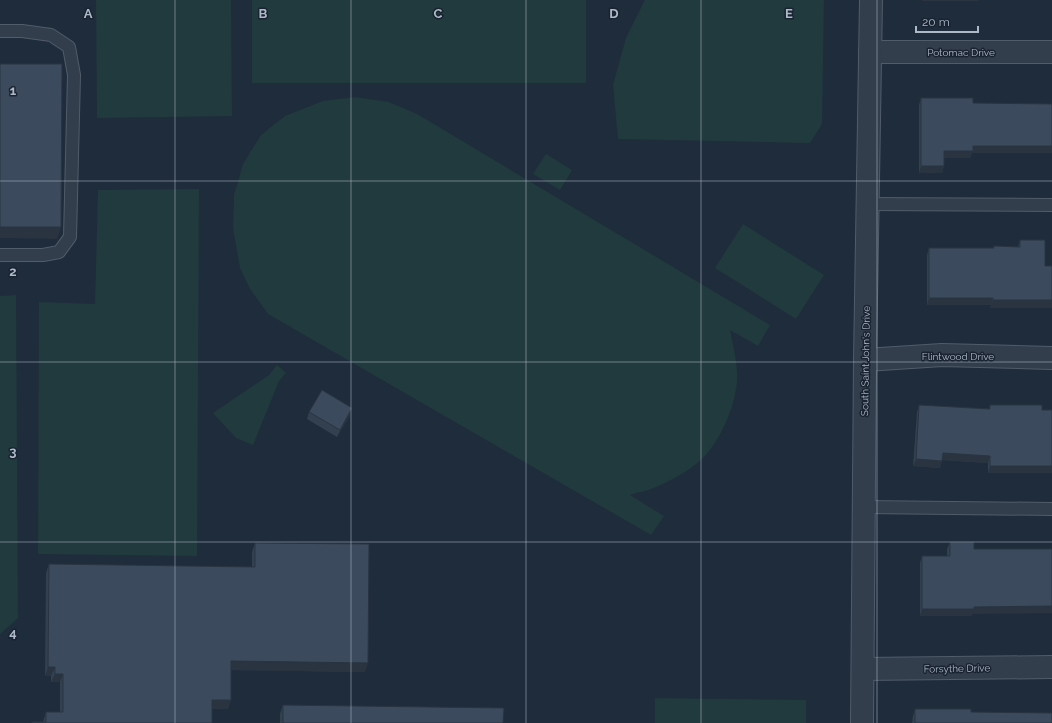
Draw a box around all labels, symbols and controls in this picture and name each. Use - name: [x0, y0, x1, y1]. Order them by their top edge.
- text: A: [84, 6, 93, 21]
- text: B: [259, 6, 268, 21]
- text: C: [434, 6, 443, 21]
- text: D: [609, 6, 619, 21]
- text: E: [785, 6, 793, 21]
- scale bar: [916, 8, 978, 34]
- text: 20 m: [922, 15, 950, 29]
- street label: Potomac Drive: [927, 47, 995, 58]
- text: 1: [10, 83, 17, 98]
- text: 2: [9, 264, 17, 279]
- street label: South Saint John's Drive: [859, 306, 872, 416]
- street label: Flintwood Drive: [922, 351, 994, 362]
- text: 3: [9, 444, 17, 459]
- text: 4: [9, 625, 17, 640]
- street label: Forsythe Drive: [924, 662, 991, 675]

